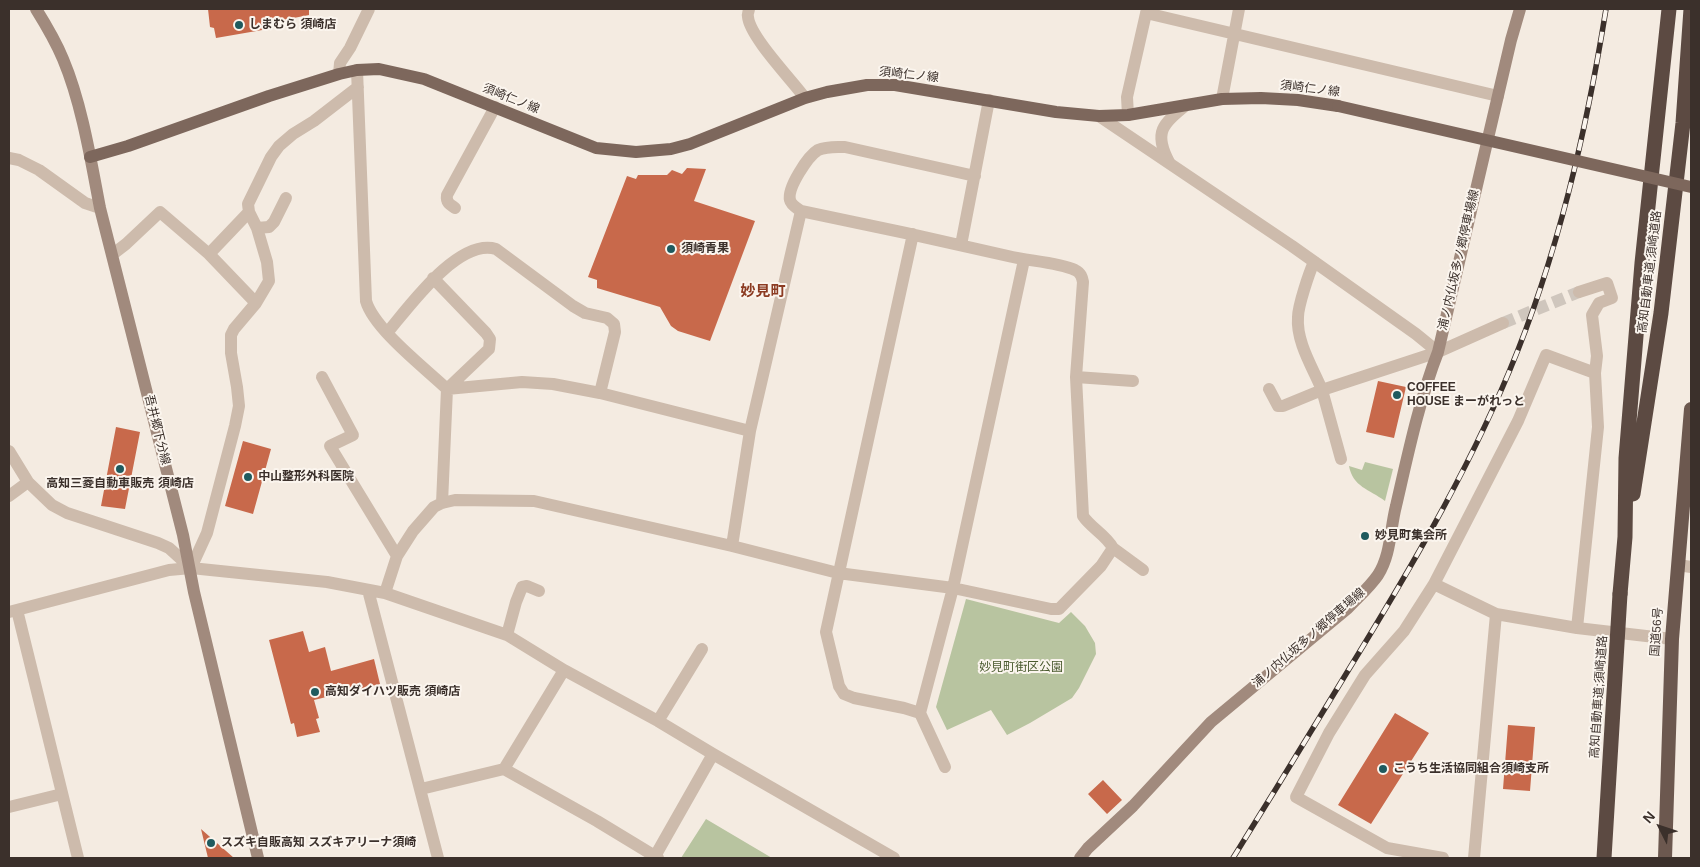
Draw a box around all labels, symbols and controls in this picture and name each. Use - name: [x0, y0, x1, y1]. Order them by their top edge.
- place label: しまむら 須崎店: [249, 18, 336, 32]
- marker: しまむら 須崎店: [233, 19, 245, 31]
- street label: 須崎仁ノ線: [878, 65, 940, 85]
- street label: 須崎仁ノ線: [1279, 78, 1341, 100]
- street label: 須崎仁ノ線: [480, 81, 542, 117]
- street label: 浦ノ内仏坂多ノ郷停車場線: [1436, 188, 1482, 332]
- street label: 高知自動車道;須崎道路: [1635, 210, 1665, 334]
- place label: 須崎青果: [681, 242, 729, 256]
- marker: 須崎青果: [665, 243, 677, 255]
- district label: 妙見町: [741, 283, 785, 301]
- place label: COFFEE HOUSE まーがれっと: [1407, 381, 1525, 409]
- marker: COFFEE HOUSE まーがれっと: [1391, 389, 1403, 401]
- street label: 吾井郷下分線: [141, 393, 173, 467]
- marker: 高知三菱自動車販売 須崎店: [114, 463, 126, 475]
- place label: 中山整形外科医院: [258, 470, 354, 484]
- marker: 中山整形外科医院: [242, 471, 254, 483]
- place label: 高知三菱自動車販売 須崎店: [46, 477, 194, 491]
- place label: 妙見町集会所: [1375, 529, 1447, 543]
- marker: 妙見町集会所: [1359, 530, 1371, 542]
- street label: 浦ノ内仏坂多ノ郷停車場線: [1250, 585, 1368, 691]
- street label: 国道56号: [1648, 607, 1666, 657]
- street label: 高知自動車道;須崎道路: [1588, 635, 1610, 759]
- park label: 妙見町街区公園: [979, 661, 1063, 675]
- place label: 高知ダイハツ販売 須崎店: [325, 685, 460, 699]
- marker: 高知ダイハツ販売 須崎店: [309, 686, 321, 698]
- place label: こうち生活協同組合須崎支所: [1393, 762, 1549, 776]
- marker: こうち生活協同組合須崎支所: [1377, 763, 1389, 775]
- north arrow: [1635, 802, 1685, 852]
- text: N: [1639, 808, 1658, 826]
- place label: スズキ自販高知 スズキアリーナ須崎: [221, 836, 416, 850]
- marker: スズキ自販高知 スズキアリーナ須崎: [205, 837, 217, 849]

